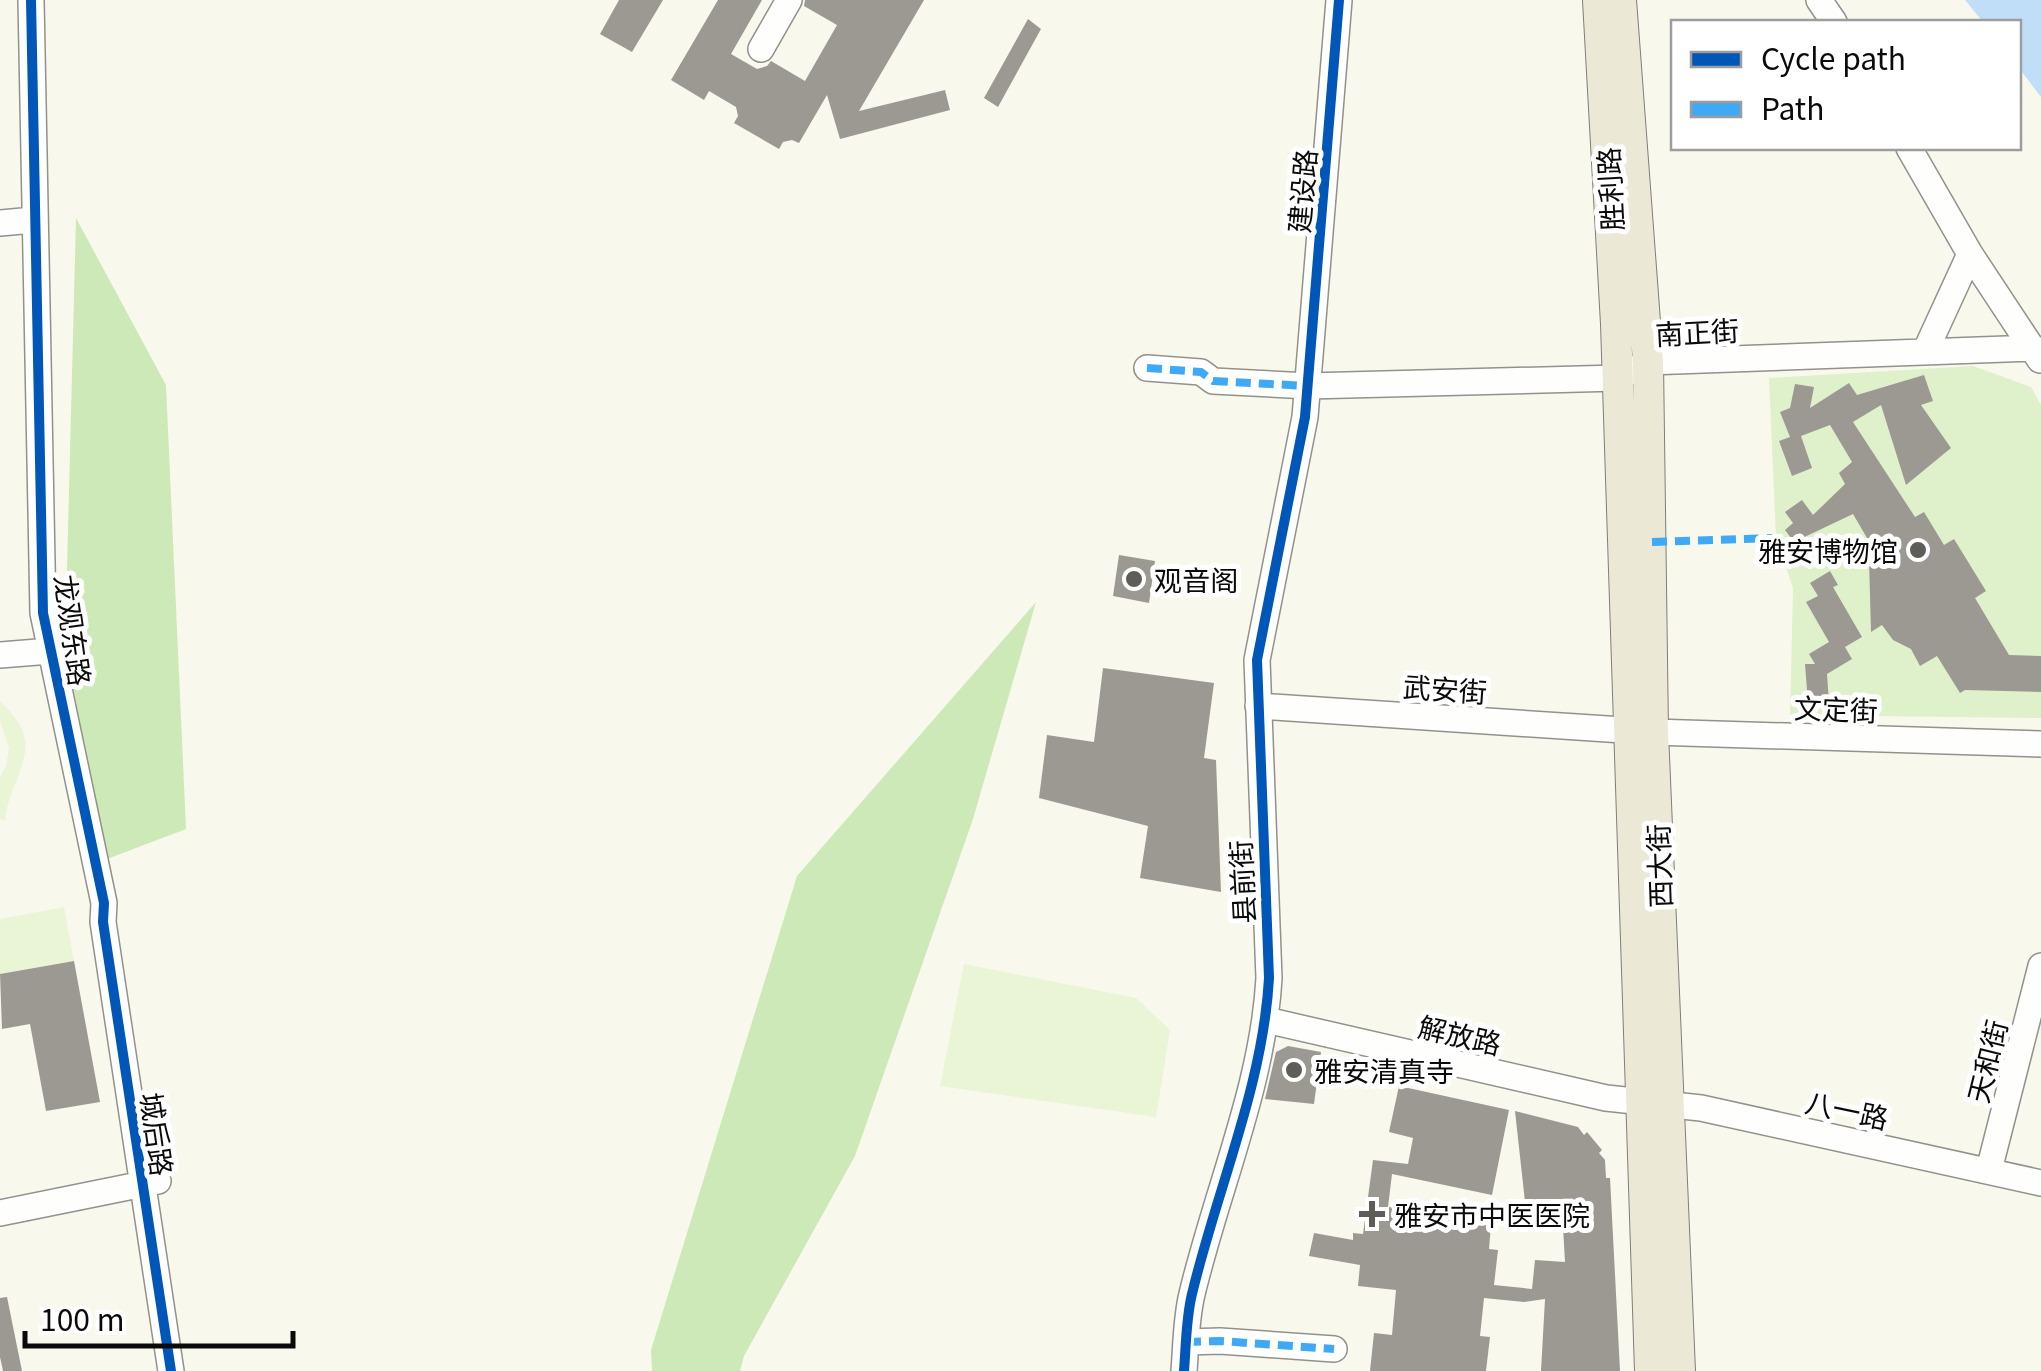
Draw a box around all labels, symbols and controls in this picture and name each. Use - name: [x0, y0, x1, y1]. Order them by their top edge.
- legend: [1671, 20, 2021, 150]
- text: Cycle path: [1761, 35, 1906, 79]
- text: Path: [1761, 85, 1824, 129]
- street label: 胜利路: [1587, 146, 1631, 232]
- street label: 建设路: [1277, 147, 1325, 235]
- street label: 南正街: [1654, 309, 1740, 353]
- place label: 雅安博物馆: [1758, 530, 1898, 570]
- marker: 雅安博物馆: [1907, 539, 1929, 561]
- place label: 观音阁: [1154, 559, 1238, 599]
- marker: 观音阁: [1123, 568, 1145, 590]
- street label: 龙观东路: [46, 572, 102, 688]
- street label: 武安街: [1402, 665, 1488, 711]
- street label: 文定街: [1793, 687, 1879, 729]
- street label: 西大街: [1637, 823, 1679, 909]
- street label: 县前街: [1219, 839, 1263, 925]
- street label: 解放路: [1415, 1005, 1505, 1063]
- street label: 天和街: [1956, 1015, 2016, 1107]
- place label: 雅安清真寺: [1314, 1050, 1454, 1090]
- marker: 雅安清真寺: [1283, 1059, 1305, 1081]
- street label: 八一路: [1802, 1081, 1892, 1137]
- street label: 城后路: [132, 1090, 184, 1178]
- place label: 雅安市中医医院: [1394, 1194, 1590, 1234]
- marker: 雅安市中医医院: [1359, 1201, 1385, 1227]
- scale bar: [25, 1286, 292, 1348]
- text: 100 m: [40, 1296, 124, 1340]

